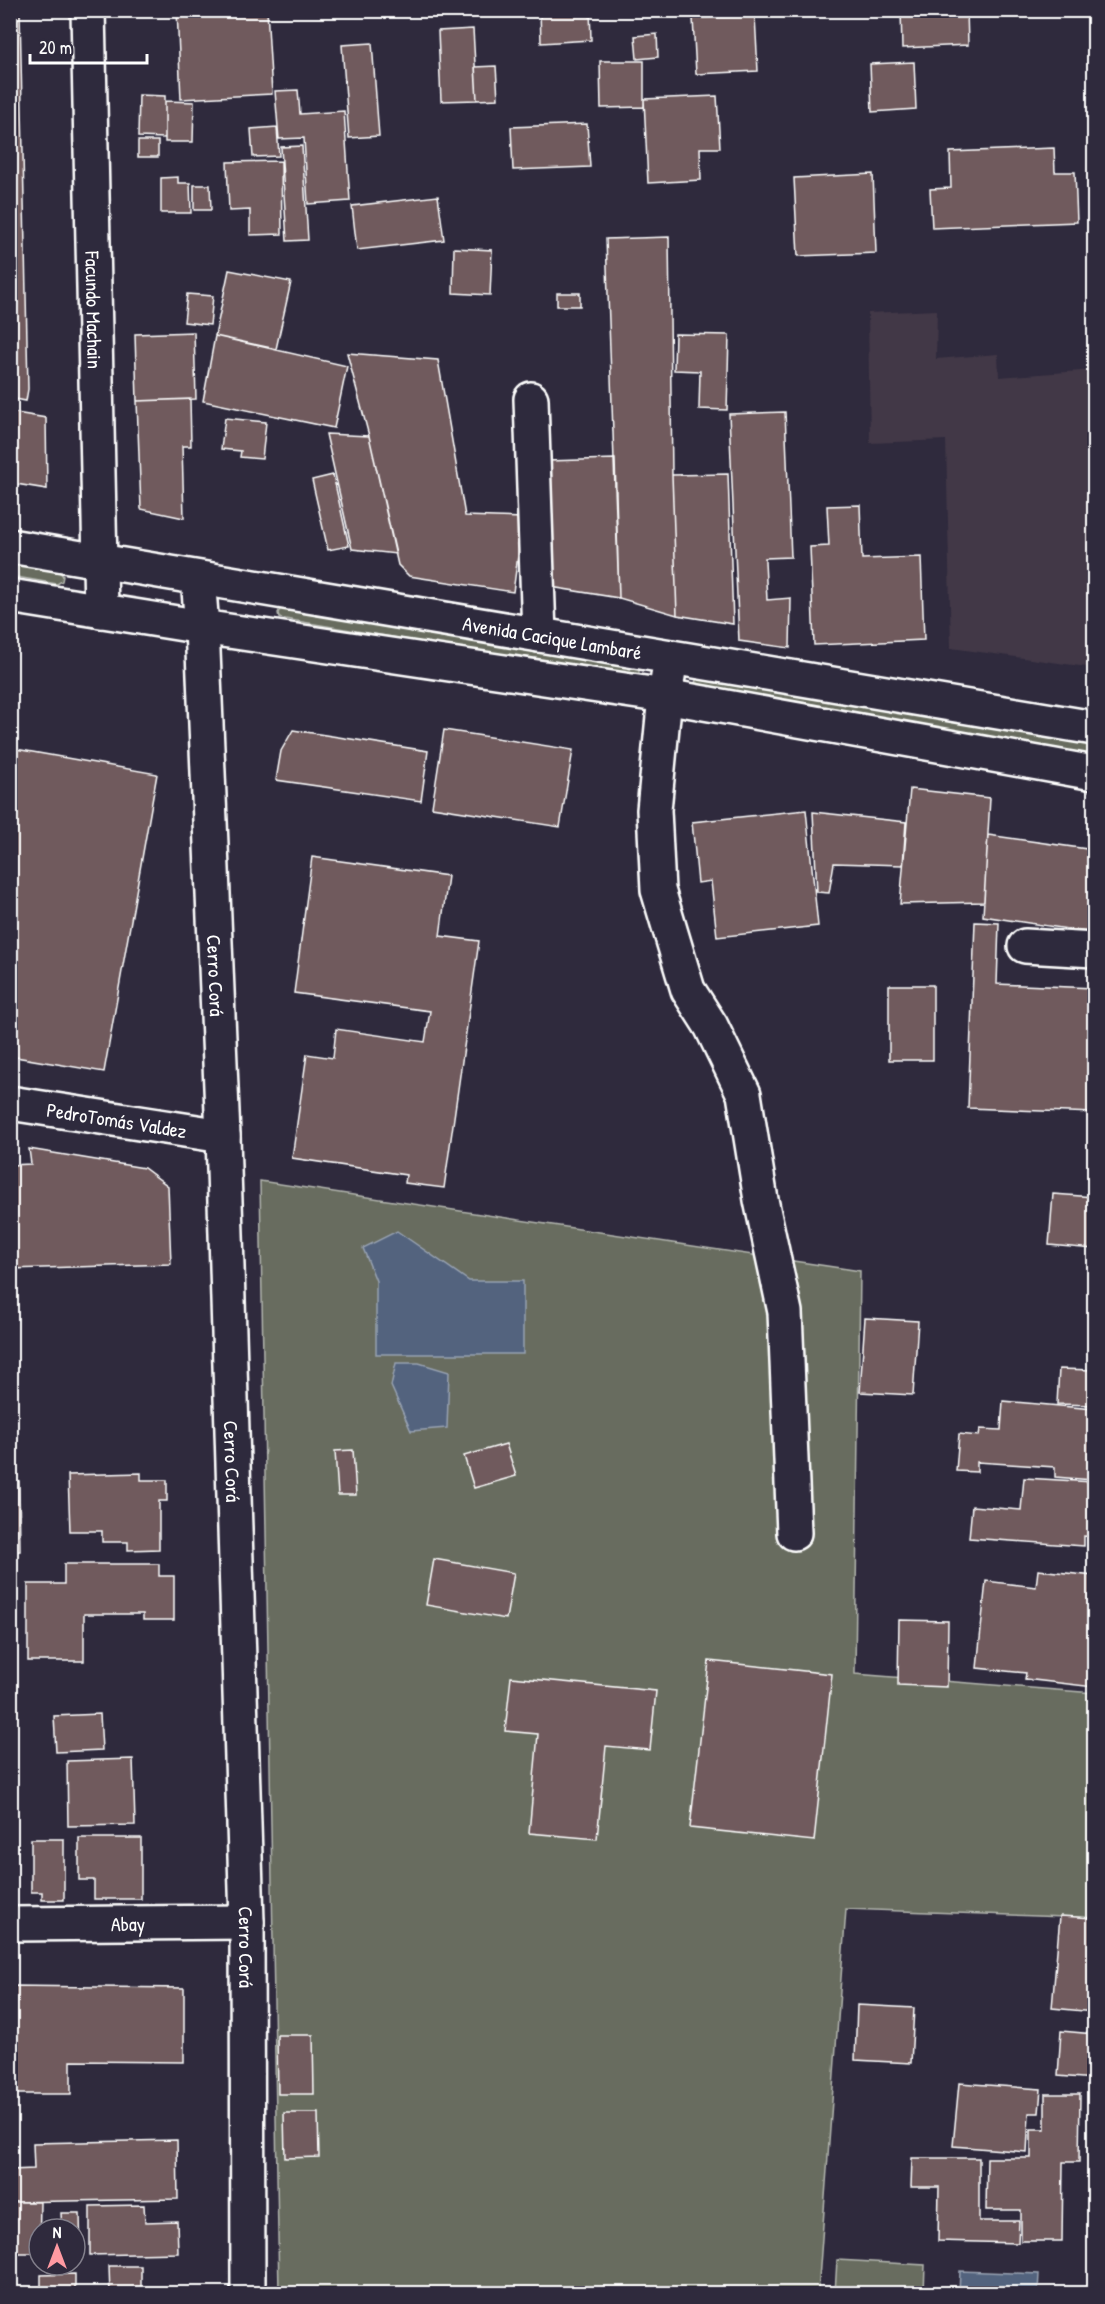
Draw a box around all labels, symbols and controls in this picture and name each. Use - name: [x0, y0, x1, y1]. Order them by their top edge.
- scale bar: [30, 27, 147, 65]
- text: 20 m: [39, 35, 72, 60]
- street label: Facundo Machain: [80, 250, 109, 369]
- street label: Avenida Cacique Lambaré: [461, 609, 644, 665]
- street label: Cerro Corá: [201, 934, 232, 1017]
- street label: PedroTomás Valdez: [45, 1095, 189, 1144]
- street label: Cerro Corá: [218, 1420, 248, 1503]
- street label: Cerro Corá: [233, 1906, 261, 1988]
- street label: Abay: [111, 1909, 145, 1937]
- north arrow: [27, 2217, 87, 2277]
- text: N: [53, 2221, 62, 2243]

